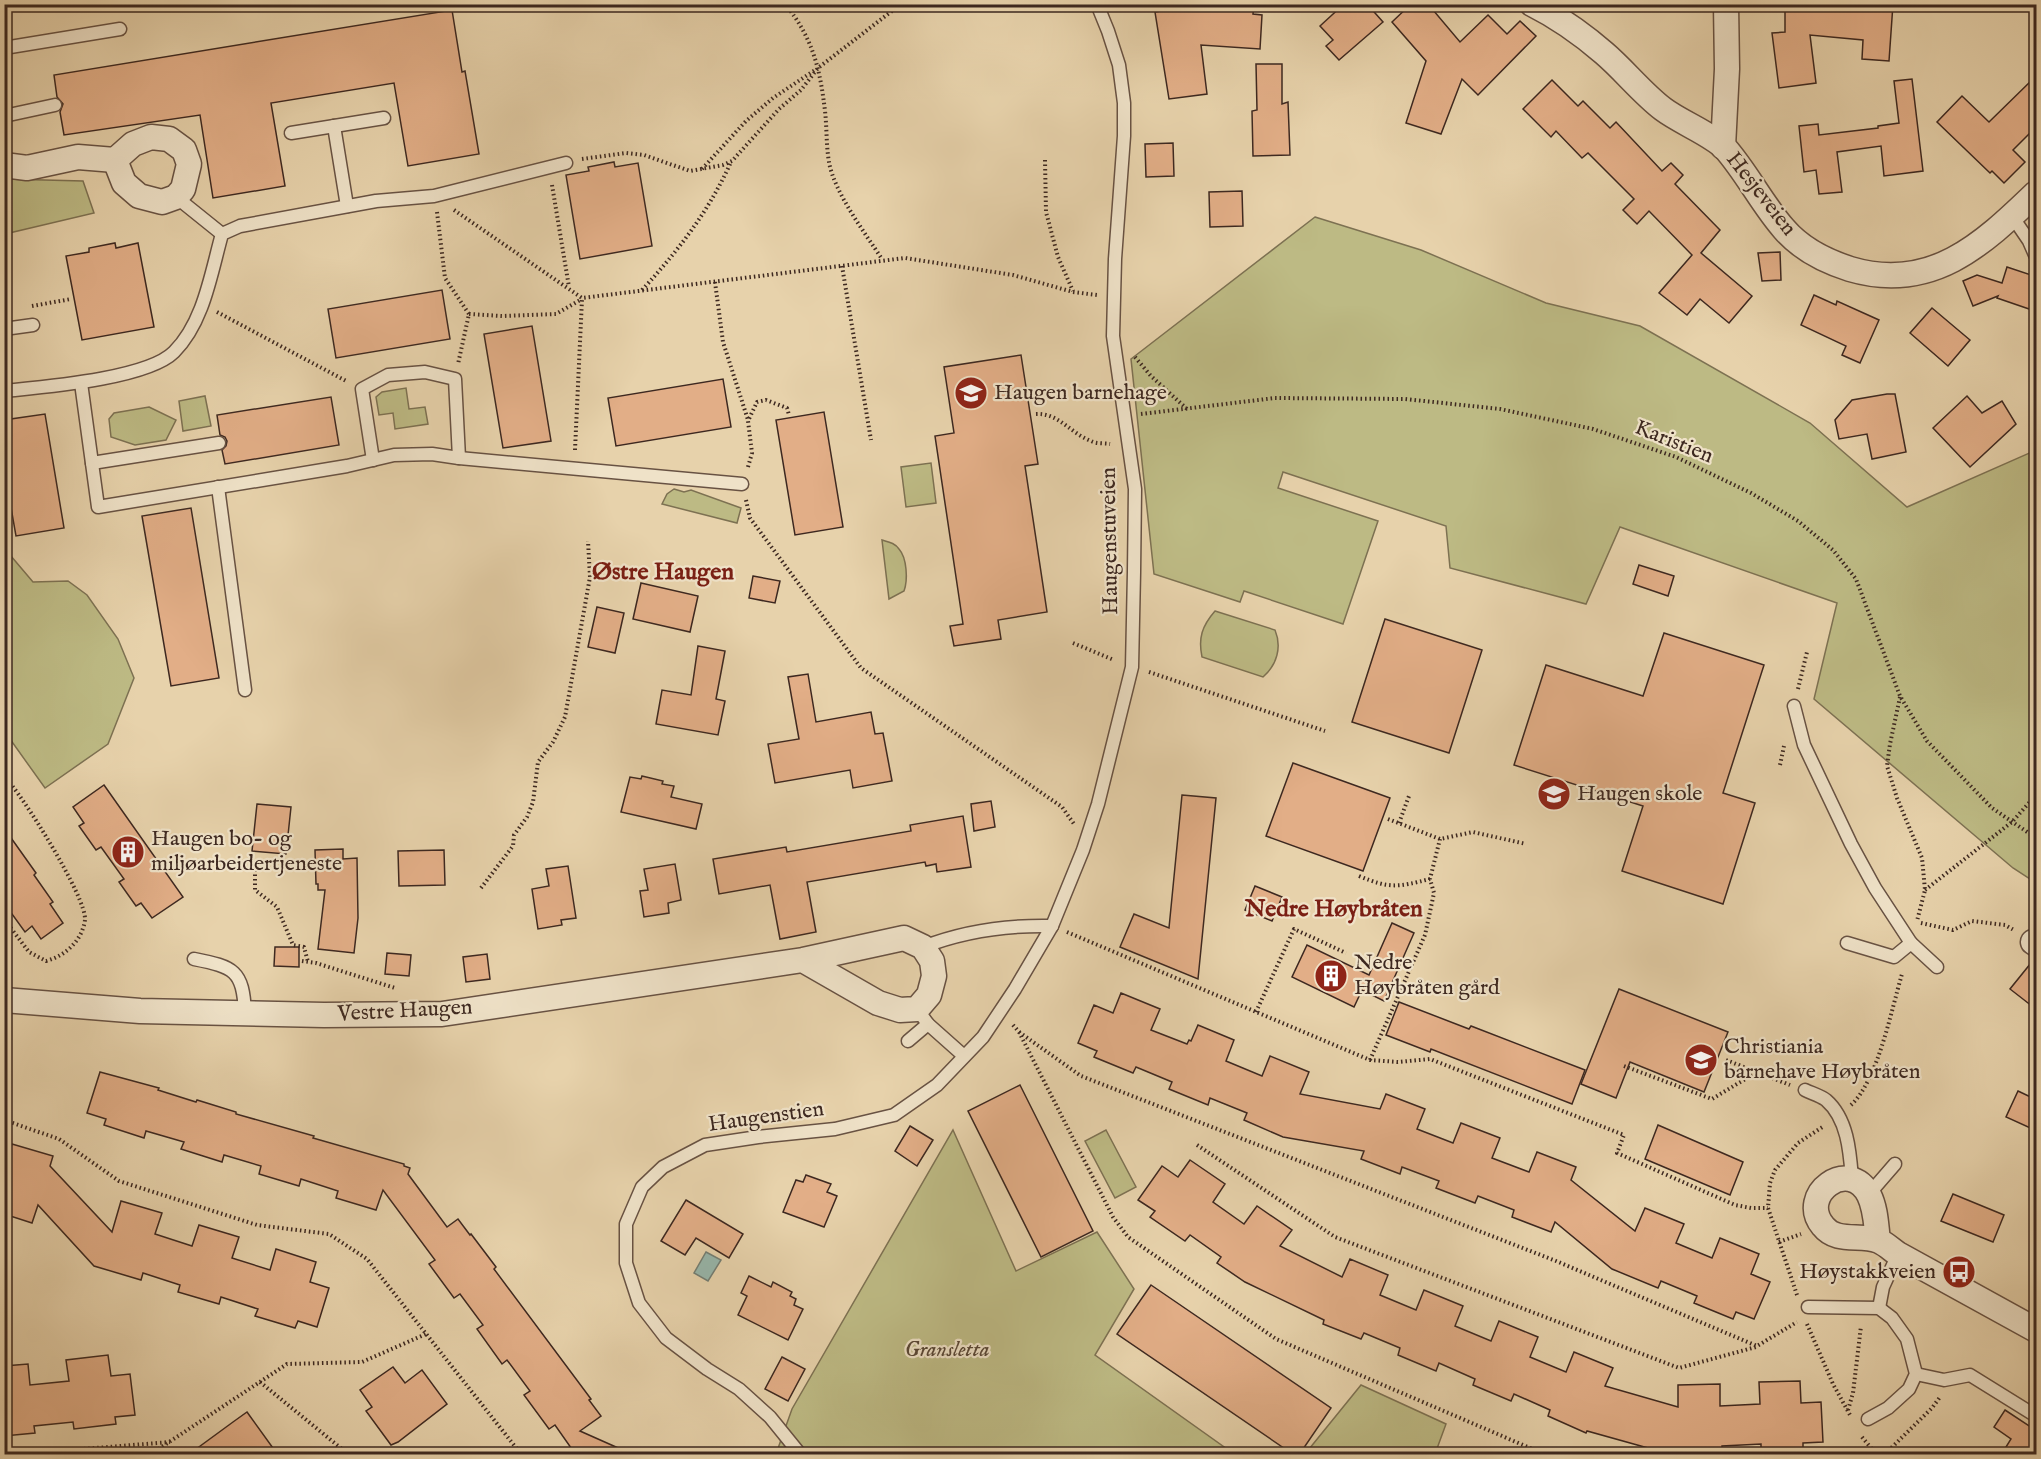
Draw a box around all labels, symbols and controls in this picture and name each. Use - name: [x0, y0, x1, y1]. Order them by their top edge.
- street label: Hesjeveien: [1719, 146, 1803, 242]
- school or university icon: Haugen barnehage: [953, 375, 989, 411]
- place label: Haugen barnehage: [994, 379, 1167, 407]
- street label: Karistien: [1631, 414, 1718, 470]
- street label: Haugenstuveien: [1095, 467, 1125, 615]
- district label: Østre Haugen: [592, 557, 734, 588]
- school or university icon: Haugen skole: [1536, 776, 1572, 812]
- place label: Haugen skole: [1577, 780, 1702, 808]
- place label: Haugen bo- og miljøarbeidertjeneste: [151, 825, 342, 878]
- building icon: Haugen bo- og miljøarbeidertjeneste: [110, 834, 146, 870]
- district label: Nedre Høybråten: [1244, 894, 1423, 925]
- place label: Nedre Høybråten gård: [1354, 949, 1500, 1002]
- building icon: Nedre Høybråten gård: [1313, 958, 1349, 994]
- street label: Vestre Haugen: [336, 993, 474, 1029]
- place label: Christiania barnehave Høybråten: [1724, 1033, 1921, 1086]
- school or university icon: Christiania barnehave Høybråten: [1683, 1042, 1719, 1078]
- street label: Haugenstien: [706, 1095, 826, 1139]
- bus stop icon: Høystakkveien: [1941, 1254, 1977, 1290]
- place label: Høystakkveien: [1799, 1258, 1936, 1286]
- park label: Gransletta: [904, 1336, 990, 1364]

